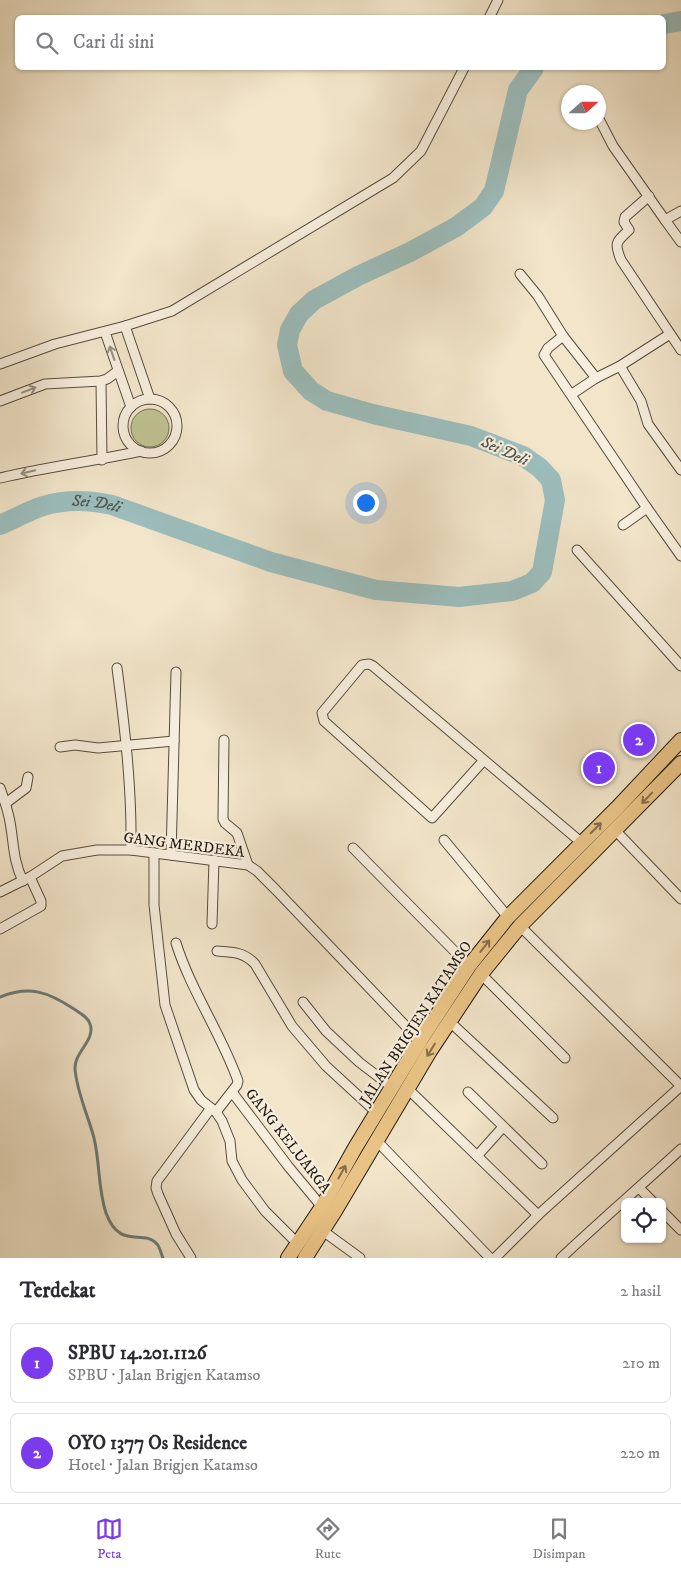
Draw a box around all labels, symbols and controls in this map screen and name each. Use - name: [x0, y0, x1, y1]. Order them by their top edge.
- search box: [15, 15, 666, 70]
- icon: search: [33, 29, 61, 57]
- text: Cari di sini: [73, 31, 154, 54]
- north arrow: [561, 85, 606, 130]
- one-way arrow: [107, 346, 116, 361]
- one-way arrow: [21, 385, 36, 394]
- water label: Sei Deli: [477, 431, 533, 471]
- one-way arrow: [20, 468, 36, 477]
- your location: [353, 490, 379, 516]
- water label: Sei Deli: [70, 491, 125, 518]
- pin: 2: [623, 721, 655, 759]
- pin: 1: [583, 749, 615, 787]
- one-way arrow: [641, 791, 653, 804]
- one-way arrow: [590, 822, 603, 834]
- street label: GANG MERDEKA: [122, 828, 246, 862]
- street label: JALAN BRIGJEN KATAMSO: [355, 937, 476, 1110]
- one-way arrow: [479, 940, 490, 953]
- one-way arrow: [425, 1043, 435, 1057]
- street label: GANG KELUARGA: [241, 1085, 335, 1198]
- one-way arrow: [337, 1165, 347, 1180]
- map controls: [621, 1198, 666, 1243]
- button: locate: [621, 1198, 666, 1243]
- text: Terdekat: [20, 1278, 95, 1304]
- text: 2 hasil: [620, 1281, 661, 1301]
- text: SPBU 14.201.1126: [68, 1342, 207, 1365]
- text: 1: [34, 1353, 40, 1373]
- text: 210 m: [622, 1353, 660, 1373]
- text: SPBU · Jalan Brigjen Katamso: [68, 1365, 260, 1385]
- text: OYO 1377 Os Residence: [68, 1432, 247, 1455]
- text: 2: [33, 1443, 41, 1463]
- text: 220 m: [620, 1443, 660, 1463]
- text: Hotel · Jalan Brigjen Katamso: [68, 1455, 258, 1475]
- tab: Peta: [95, 1515, 123, 1563]
- tab: Rute: [314, 1515, 342, 1563]
- tab: Disimpan: [533, 1515, 586, 1563]

